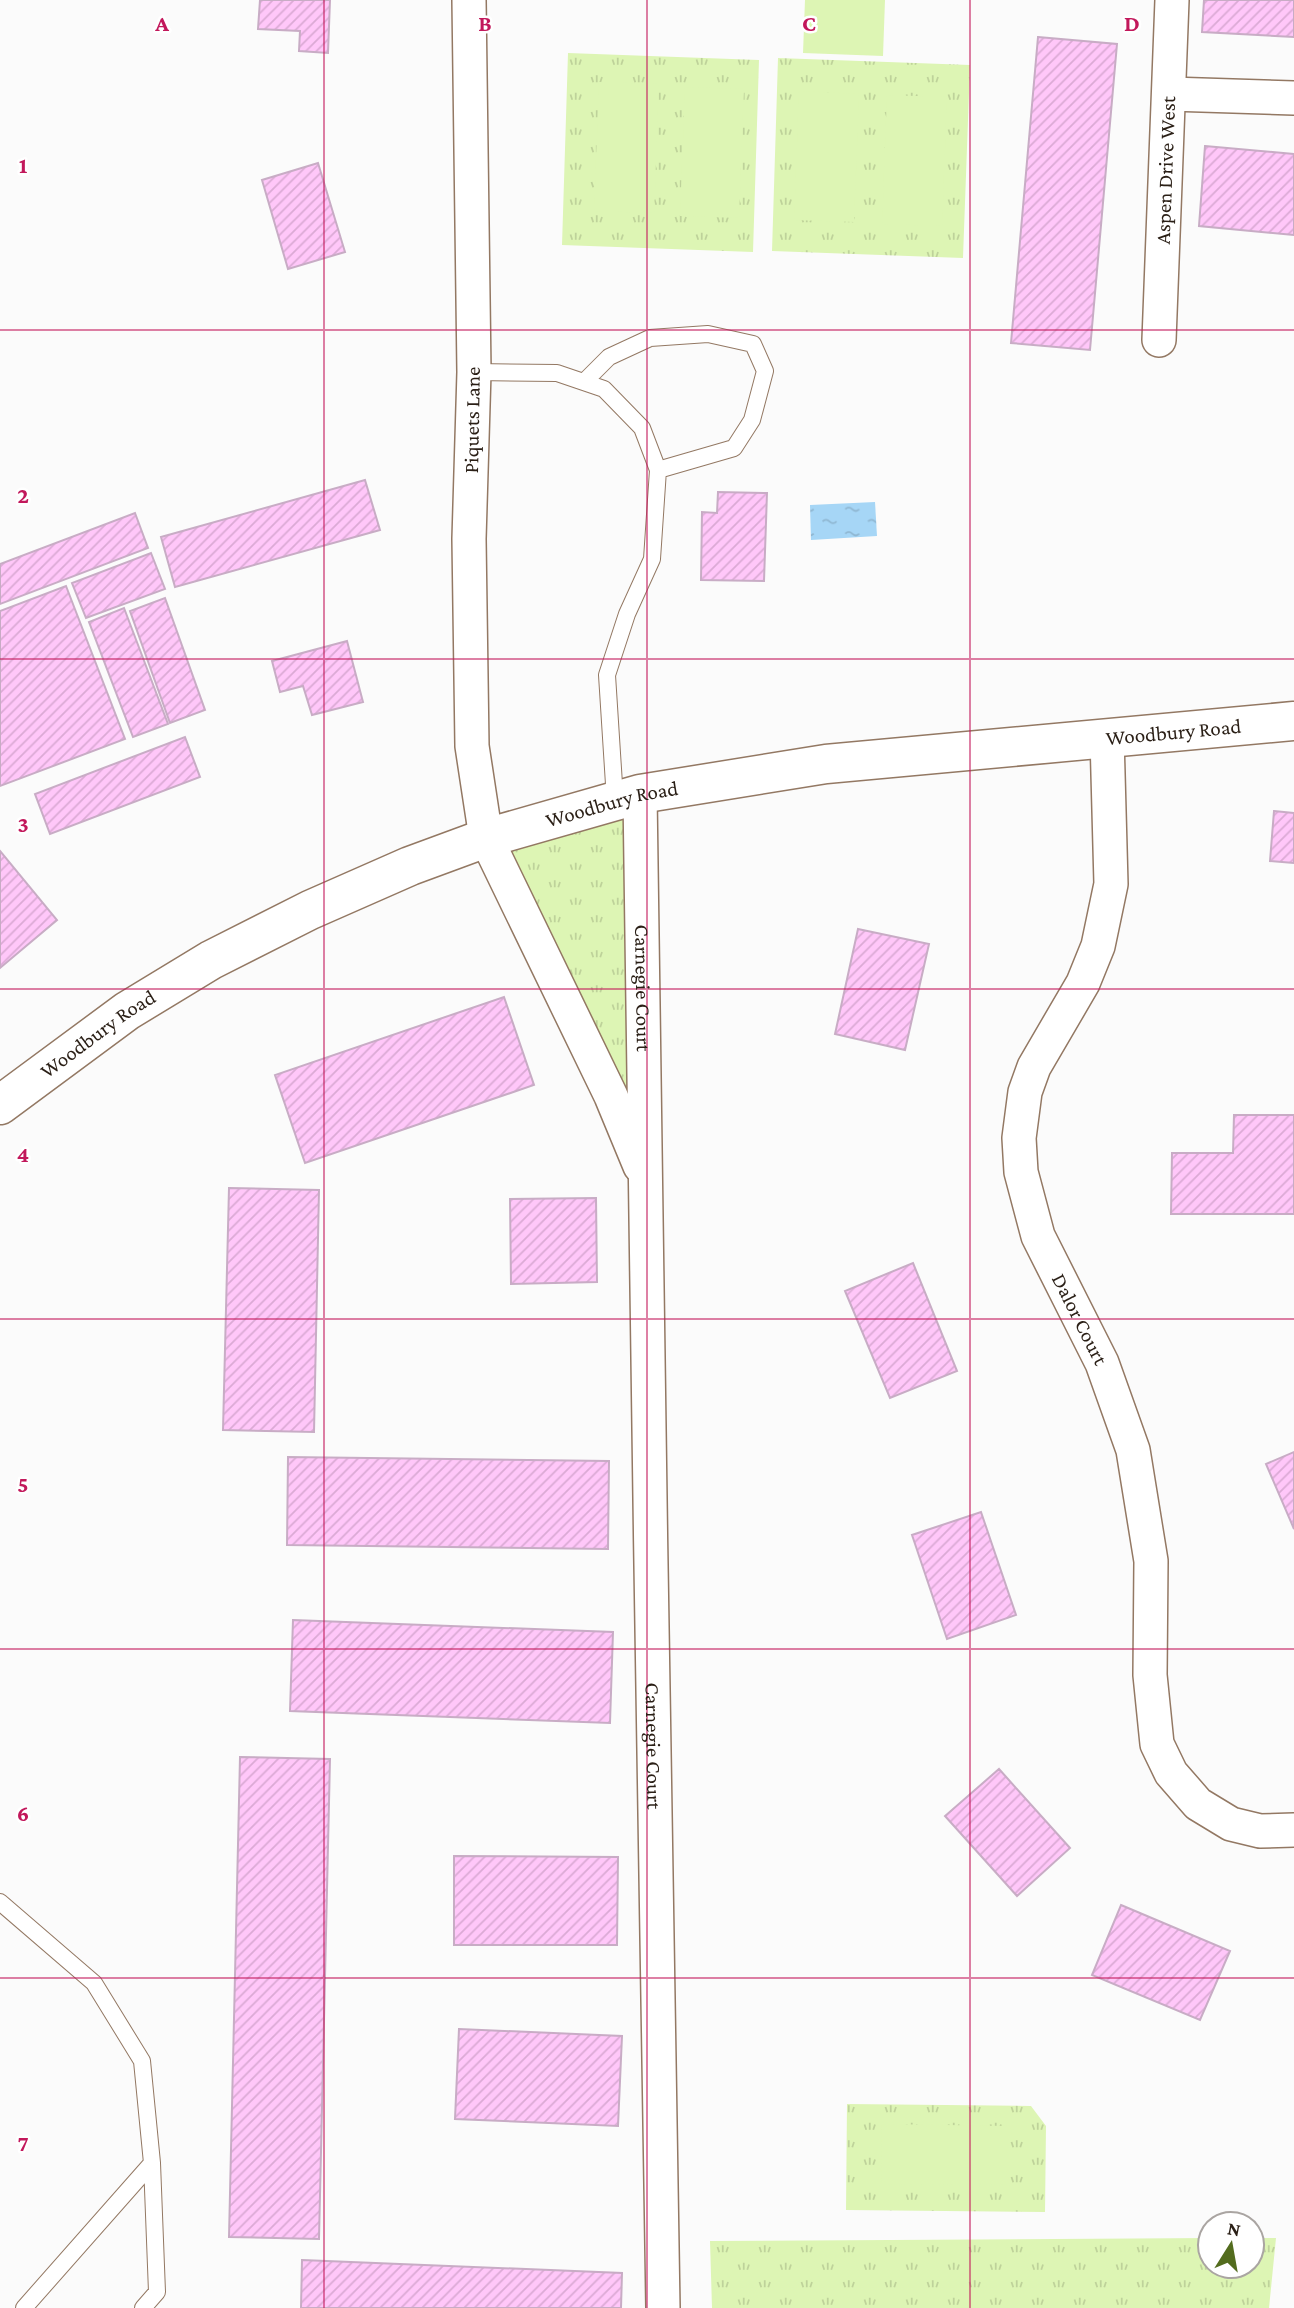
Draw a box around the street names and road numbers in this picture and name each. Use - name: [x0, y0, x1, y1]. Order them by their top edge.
- street label: Aspen Drive West: [1151, 95, 1180, 245]
- street label: Piquets Lane: [459, 366, 485, 474]
- street label: Woodbury Road: [1105, 714, 1242, 750]
- street label: Woodbury Road: [543, 776, 680, 832]
- street label: Carnegie Court: [630, 924, 656, 1053]
- street label: Woodbury Road: [35, 985, 160, 1083]
- street label: Dalor Court: [1047, 1269, 1113, 1370]
- street label: Carnegie Court: [641, 1682, 666, 1811]

